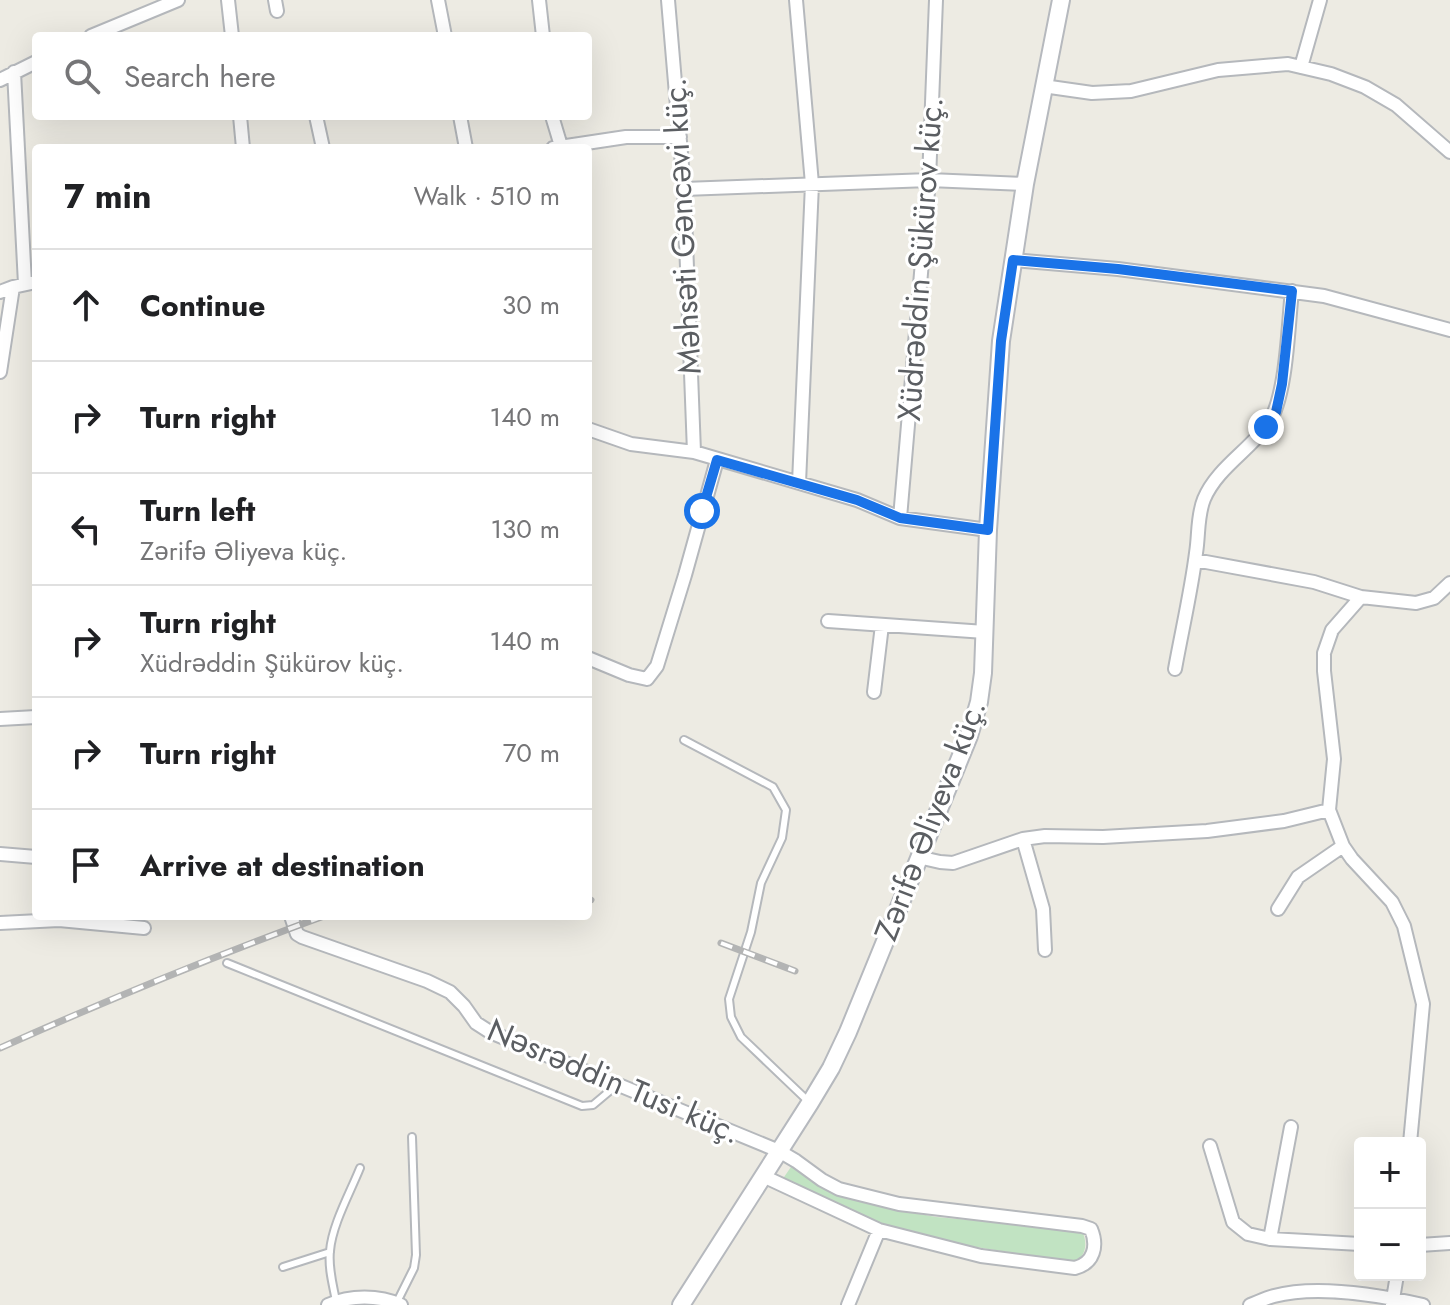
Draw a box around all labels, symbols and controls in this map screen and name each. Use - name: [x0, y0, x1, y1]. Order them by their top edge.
- search box: [32, 32, 592, 120]
- icon: search: [60, 54, 104, 98]
- text: Search here: [124, 55, 276, 98]
- street label: Məhsəti Gəncəvi küç.: [651, 76, 713, 376]
- street label: Xüdrəddin Şükürov küç.: [886, 95, 954, 423]
- text: 7 min: [64, 172, 152, 221]
- text: Walk · 510 m: [413, 177, 560, 215]
- icon: ahead: [64, 283, 108, 327]
- text: Continue: [140, 284, 266, 327]
- text: 30 m: [502, 286, 560, 324]
- icon: right: [64, 395, 108, 439]
- text: Turn right: [140, 396, 276, 439]
- text: 140 m: [489, 398, 560, 436]
- route end: [1248, 409, 1284, 445]
- text: Turn left: [140, 489, 255, 532]
- route start: [684, 493, 720, 529]
- icon: left: [64, 507, 108, 551]
- text: 130 m: [490, 510, 560, 548]
- text: Zərifə Əliyeva küç.: [140, 532, 347, 570]
- text: Turn right: [140, 601, 276, 644]
- icon: right: [64, 619, 108, 663]
- text: 140 m: [489, 622, 560, 660]
- text: Xüdrəddin Şükürov küç.: [140, 644, 404, 682]
- street label: Zərifə Əliyeva küç.: [863, 693, 997, 947]
- icon: right: [64, 731, 108, 775]
- text: Turn right: [140, 732, 276, 775]
- text: 70 m: [503, 734, 560, 772]
- icon: arrive: [64, 843, 108, 887]
- text: Arrive at destination: [140, 844, 425, 887]
- street label: Nəsrəddin Tusi küç.: [480, 1007, 748, 1155]
- map controls: [1354, 1137, 1426, 1281]
- button: +: [1354, 1137, 1426, 1209]
- button: −: [1354, 1209, 1426, 1281]

